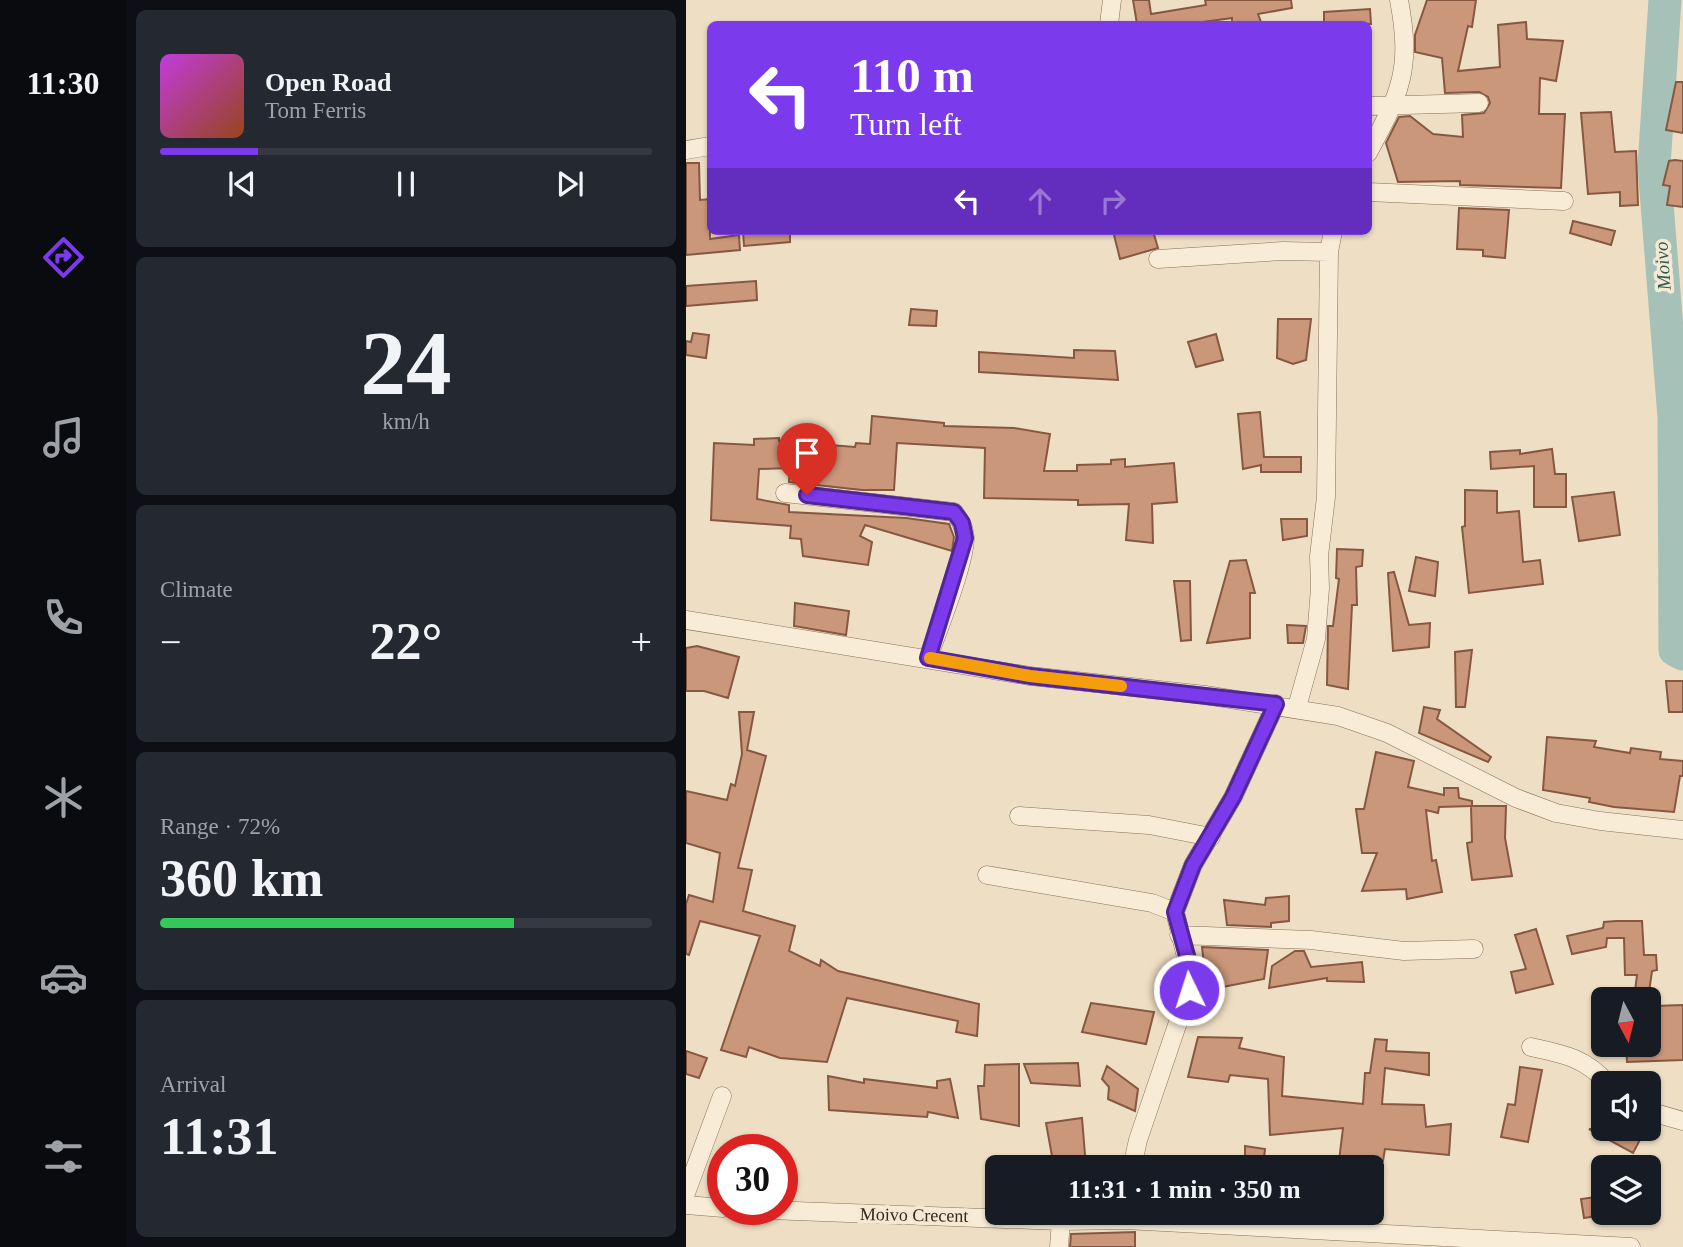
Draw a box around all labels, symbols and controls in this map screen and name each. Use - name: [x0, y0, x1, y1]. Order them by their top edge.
- text: 110 m: [850, 48, 974, 103]
- icon: left: [735, 49, 826, 140]
- text: 11:30: [27, 65, 99, 101]
- text: Open Road: [265, 68, 391, 97]
- text: Tom Ferris: [265, 98, 366, 123]
- text: Turn left: [850, 106, 962, 142]
- icon: previous: [223, 165, 261, 203]
- icon: pause: [387, 165, 425, 203]
- icon: next: [551, 165, 589, 203]
- icon: left: [948, 182, 986, 220]
- icon: ahead: [1021, 182, 1059, 220]
- icon: right: [1094, 182, 1132, 220]
- icon: directions: [39, 233, 88, 282]
- water label: Moivo: [1650, 241, 1675, 292]
- text: 24: [361, 313, 452, 414]
- text: km/h: [382, 409, 430, 434]
- icon: music: [39, 413, 88, 462]
- pin: [777, 423, 837, 495]
- icon: arrive: [788, 434, 826, 472]
- text: Climate: [160, 577, 233, 602]
- icon: phone: [39, 593, 88, 642]
- text: 22°: [370, 613, 442, 670]
- text: −: [160, 621, 181, 663]
- text: +: [631, 621, 652, 663]
- icon: climate: [39, 773, 88, 822]
- text: Range · 72%: [160, 814, 280, 839]
- text: 360 km: [160, 850, 323, 907]
- icon: car: [39, 953, 88, 1002]
- position arrow: [1152, 953, 1226, 1027]
- north arrow: [1591, 987, 1661, 1057]
- map controls: [1591, 987, 1661, 1225]
- button: sound: [1591, 1071, 1661, 1141]
- text: Arrival: [160, 1072, 226, 1097]
- text: 11:31: [160, 1108, 278, 1165]
- icon: filters: [39, 1132, 88, 1181]
- speed limit sign: 30: [707, 1134, 798, 1225]
- button: layers: [1591, 1155, 1661, 1225]
- text: 11:31 · 1 min · 350 m: [1068, 1175, 1301, 1204]
- street label: Moivo Crecent: [860, 1204, 968, 1226]

